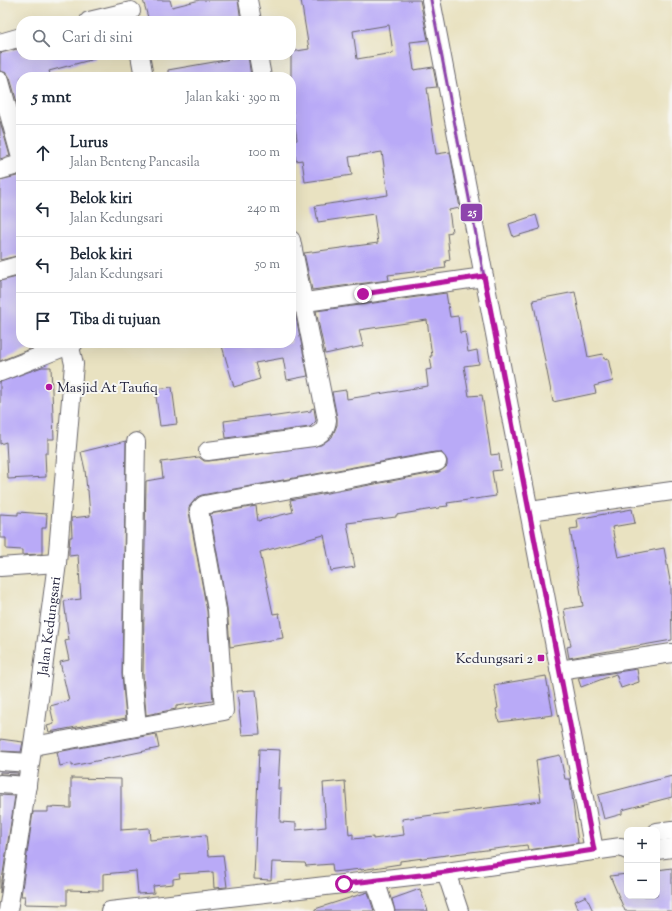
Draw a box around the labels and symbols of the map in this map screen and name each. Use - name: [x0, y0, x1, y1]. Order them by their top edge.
- line badge: 25: [460, 203, 483, 222]
- text: 25: [468, 205, 477, 221]
- route end: [354, 285, 372, 303]
- place label: Masjid At Taufiq: [57, 379, 158, 399]
- marker: Masjid At Taufiq: [44, 382, 54, 392]
- street label: Jalan Kedungsari: [34, 575, 67, 678]
- place label: Kedungsari 2: [456, 650, 533, 670]
- marker: Kedungsari 2: [536, 653, 546, 663]
- route start: [335, 875, 353, 893]

